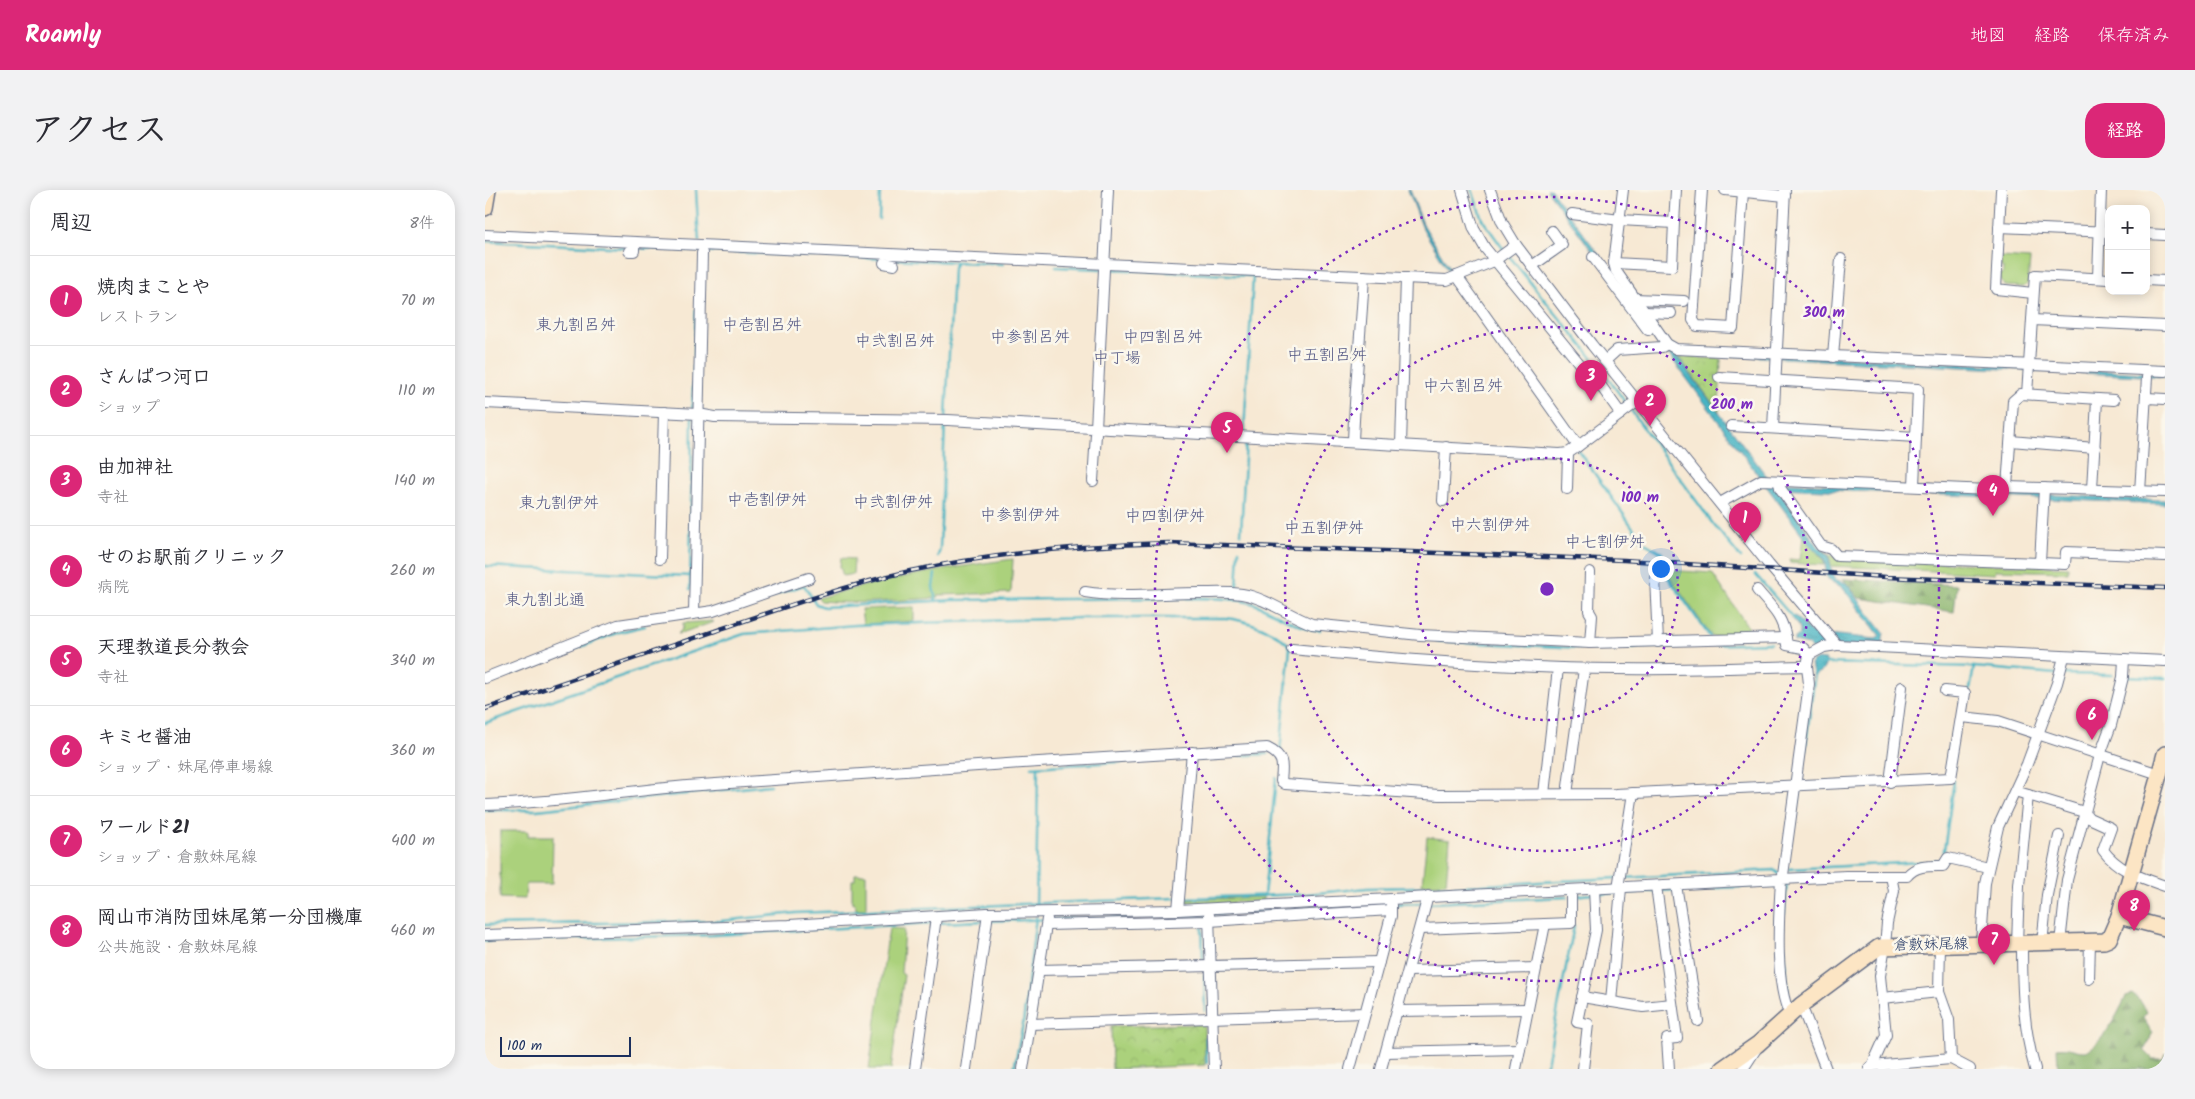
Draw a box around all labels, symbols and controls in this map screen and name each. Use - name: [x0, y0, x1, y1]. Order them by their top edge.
- text: Roamly: [25, 16, 101, 55]
- text: 地図: [1970, 22, 2006, 51]
- text: 経路: [2034, 22, 2070, 51]
- text: 保存済み: [2098, 22, 2170, 51]
- button: 経路: [2085, 103, 2165, 158]
- text: アクセス: [30, 104, 168, 160]
- map controls: [2105, 205, 2150, 295]
- button: +: [2105, 205, 2150, 250]
- text: 周辺: [50, 207, 92, 240]
- text: 8件: [409, 211, 435, 236]
- button: −: [2105, 250, 2150, 295]
- text: 焼肉まことや: [97, 273, 211, 303]
- text: 1: [64, 288, 68, 313]
- text: 70 m: [400, 288, 435, 313]
- text: 300 m: [1802, 301, 1845, 325]
- text: レストラン: [97, 305, 178, 330]
- district label: 東九割呂舛: [536, 313, 616, 338]
- district label: 中壱割呂舛: [722, 313, 802, 338]
- district label: 中参割呂舛: [990, 325, 1070, 350]
- district label: 中四割呂舛: [1123, 325, 1203, 350]
- district label: 中弐割呂舛: [855, 329, 935, 354]
- district label: 中五割呂舛: [1287, 343, 1367, 368]
- district label: 中丁場: [1093, 346, 1141, 371]
- pin: 3: [1575, 360, 1607, 401]
- text: さんぱつ河口: [97, 363, 211, 393]
- district label: 中六割呂舛: [1423, 374, 1503, 399]
- text: 2: [61, 378, 71, 403]
- text: 110 m: [398, 378, 435, 403]
- pin: 2: [1634, 385, 1666, 426]
- text: 200 m: [1711, 393, 1753, 417]
- text: ショップ: [97, 395, 160, 420]
- pin: 5: [1211, 412, 1243, 453]
- text: 由加神社: [97, 453, 173, 483]
- text: 3: [62, 468, 70, 493]
- text: 140 m: [394, 468, 435, 493]
- pin: 4: [1977, 475, 2009, 516]
- text: 寺社: [97, 485, 129, 510]
- text: 100 m: [1621, 486, 1659, 510]
- district label: 中壱割伊舛: [727, 488, 807, 513]
- district label: 中弐割伊舛: [853, 490, 933, 515]
- district label: 東九割伊舛: [519, 491, 599, 516]
- pin: 1: [1729, 502, 1761, 543]
- district label: 中参割伊舛: [980, 503, 1060, 528]
- district label: 中四割伊舛: [1125, 504, 1205, 529]
- district label: 中六割伊舛: [1450, 513, 1530, 538]
- district label: 中五割伊舛: [1284, 516, 1364, 541]
- district label: 中七割伊舛: [1565, 530, 1645, 555]
- text: せのお駅前クリニック: [97, 543, 287, 573]
- your location: [1648, 556, 1674, 582]
- text: 4: [62, 558, 70, 583]
- text: 260 m: [390, 558, 435, 583]
- text: 病院: [97, 575, 129, 600]
- centre of rings: [1538, 580, 1556, 598]
- district label: 東九割北通: [505, 588, 585, 613]
- text: 天理教道長分教会: [97, 633, 249, 663]
- text: 5: [62, 648, 70, 673]
- text: 340 m: [390, 648, 435, 673]
- text: 寺社: [97, 665, 129, 690]
- pin: 6: [2076, 699, 2108, 740]
- text: キミセ醤油: [97, 723, 192, 753]
- text: 6: [62, 738, 70, 763]
- text: 360 m: [390, 738, 435, 763]
- text: ショップ · 妹尾停車場線: [97, 755, 273, 780]
- text: ワールド21: [97, 813, 189, 843]
- text: 7: [62, 828, 70, 853]
- text: 400 m: [391, 828, 435, 853]
- text: ショップ · 倉敷妹尾線: [97, 845, 257, 870]
- pin: 8: [2118, 890, 2150, 931]
- text: 岡山市消防団妹尾第一分団機庫: [97, 903, 363, 933]
- text: 8: [61, 918, 71, 943]
- text: 460 m: [390, 918, 435, 943]
- pin: 7: [1978, 924, 2010, 965]
- street label: 倉敷妹尾線: [1893, 932, 1969, 958]
- text: 公共施設 · 倉敷妹尾線: [97, 935, 258, 960]
- scale bar: [500, 1034, 631, 1057]
- text: 100 m: [507, 1035, 542, 1057]

